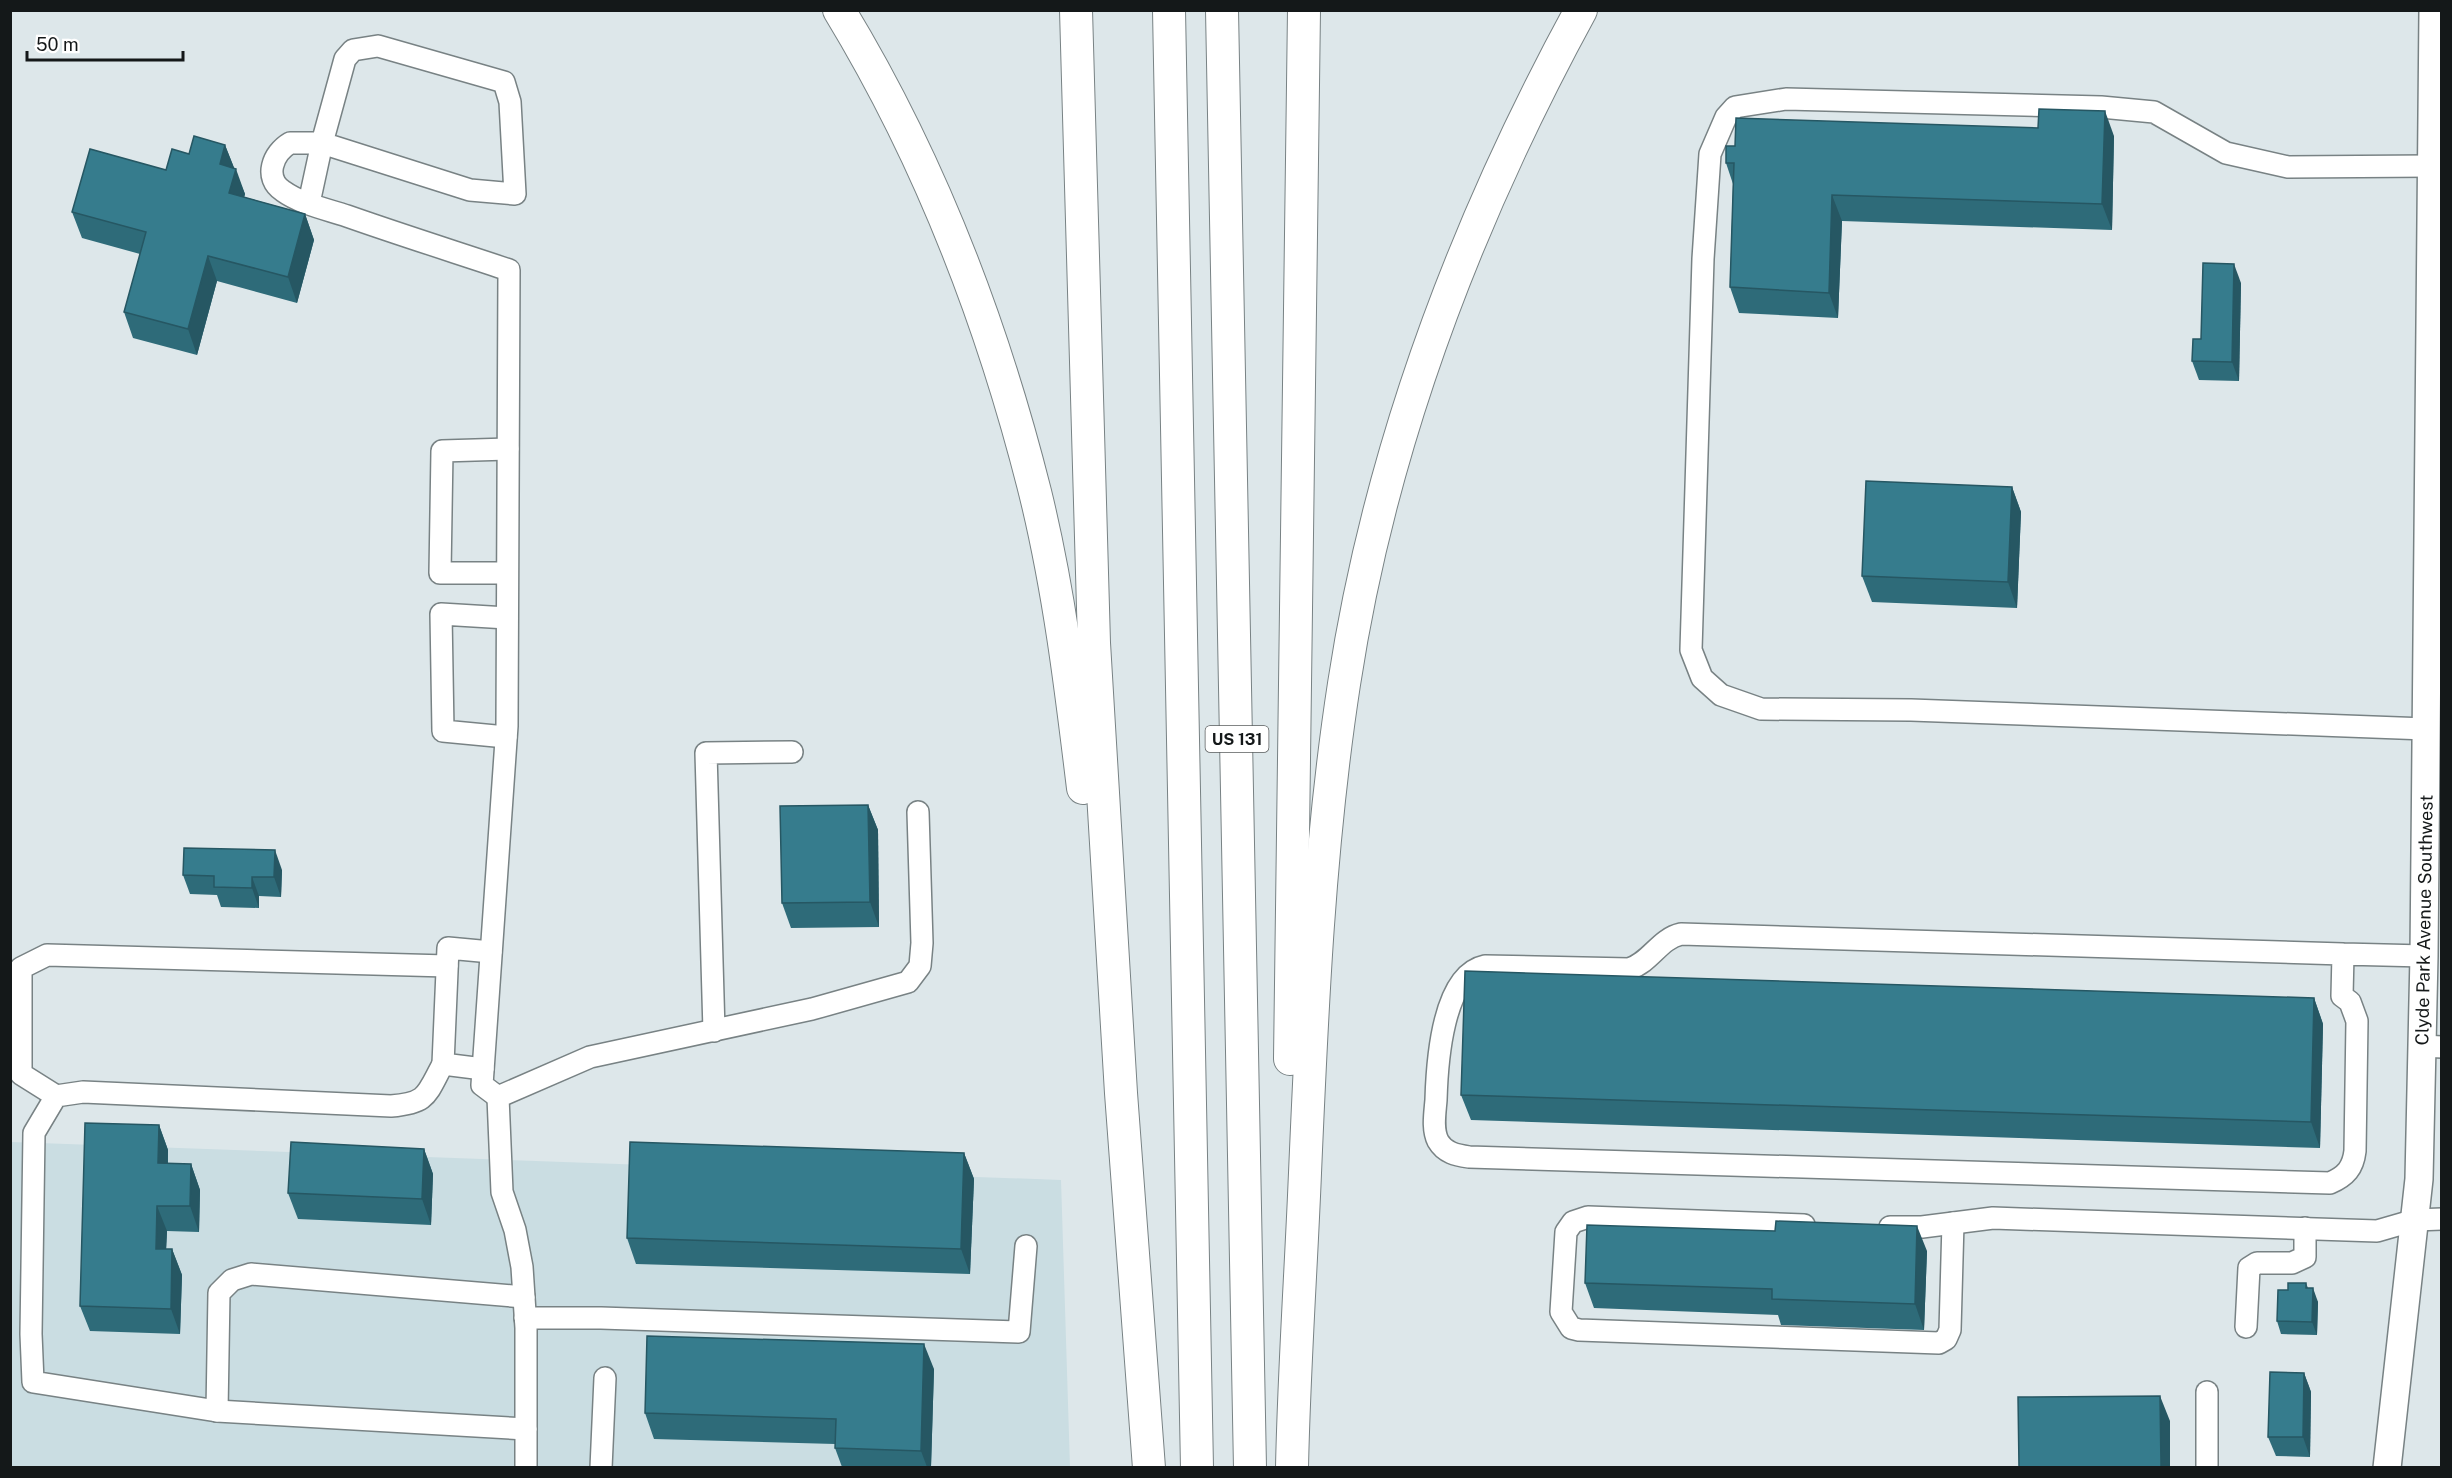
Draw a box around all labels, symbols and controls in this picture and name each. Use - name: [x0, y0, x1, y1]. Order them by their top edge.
- scale bar: [27, 24, 183, 62]
- text: 50 m: [36, 34, 79, 55]
- road number: US 131: [1206, 726, 1268, 752]
- street label: Clyde Park Avenue Southwest: [2411, 795, 2437, 1045]

